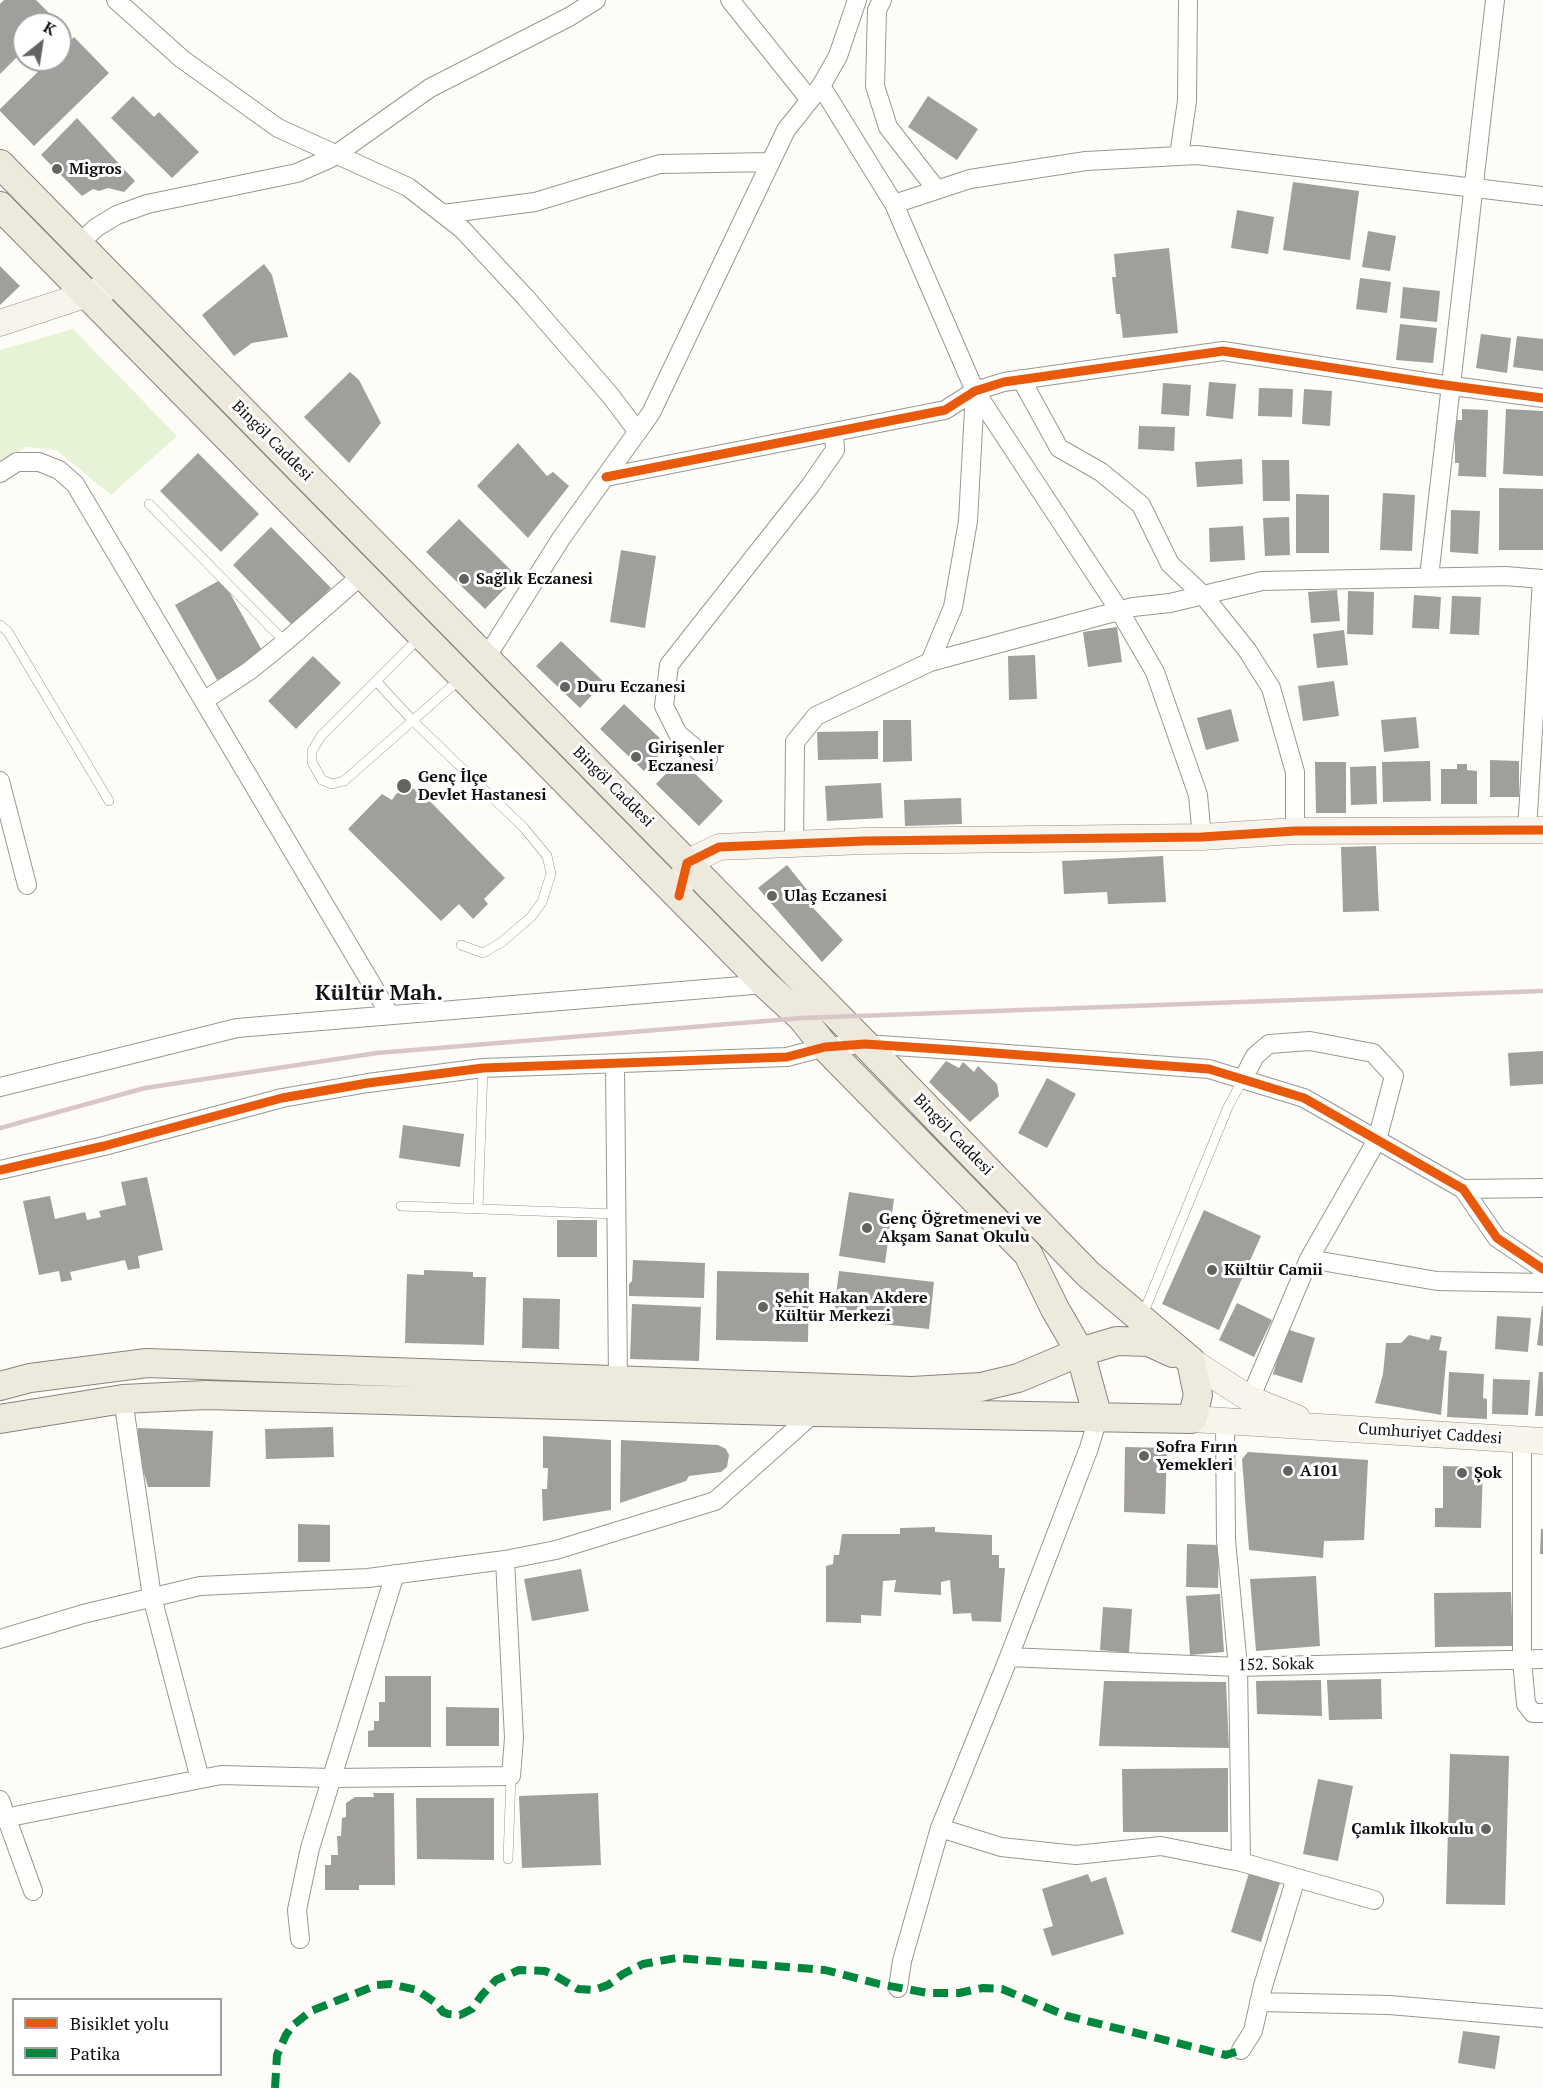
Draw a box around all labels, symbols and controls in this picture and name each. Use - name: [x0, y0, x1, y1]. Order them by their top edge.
- north arrow: [12, 12, 72, 72]
- text: K: [40, 16, 60, 41]
- place label: Migros: [69, 159, 122, 179]
- marker: Migros: [50, 162, 64, 176]
- street label: Bingöl Caddesi: [228, 397, 316, 485]
- place label: Sağlık Eczanesi: [476, 569, 593, 589]
- marker: Sağlık Eczanesi: [457, 572, 471, 586]
- place label: Duru Eczanesi: [577, 677, 686, 697]
- marker: Duru Eczanesi: [558, 680, 572, 694]
- place label: Girişenler Eczanesi: [648, 738, 724, 776]
- street label: Bingöl Caddesi: [569, 743, 657, 831]
- marker: Girişenler Eczanesi: [629, 750, 643, 764]
- place label: Genç İlçe Devlet Hastanesi: [418, 767, 547, 805]
- marker: Genç İlçe Devlet Hastanesi: [395, 777, 413, 795]
- place label: Ulaş Eczanesi: [784, 886, 887, 906]
- marker: Ulaş Eczanesi: [765, 889, 779, 903]
- district label: Kültür Mah.: [315, 981, 443, 1007]
- street label: Bingöl Caddesi: [909, 1090, 997, 1180]
- place label: Genç Öğretmenevi ve Akşam Sanat Okulu: [879, 1209, 1041, 1247]
- marker: Genç Öğretmenevi ve Akşam Sanat Okulu: [860, 1221, 874, 1235]
- place label: Kültür Camii: [1224, 1260, 1323, 1280]
- marker: Kültür Camii: [1205, 1263, 1219, 1277]
- place label: Şehit Hakan Akdere Kültür Merkezi: [775, 1288, 928, 1326]
- marker: Şehit Hakan Akdere Kültür Merkezi: [756, 1300, 770, 1314]
- street label: Cumhuriyet Caddesi: [1357, 1419, 1503, 1449]
- place label: Sofra Fırın Yemekleri: [1156, 1437, 1237, 1475]
- marker: Sofra Fırın Yemekleri: [1137, 1449, 1151, 1463]
- place label: A101: [1300, 1461, 1339, 1481]
- place label: Şok: [1474, 1463, 1502, 1483]
- marker: A101: [1281, 1464, 1295, 1478]
- marker: Şok: [1455, 1466, 1469, 1480]
- street label: 152. Sokak: [1238, 1655, 1314, 1675]
- place label: Çamlık İlkokulu: [1351, 1819, 1474, 1839]
- marker: Çamlık İlkokulu: [1479, 1822, 1493, 1836]
- legend: [12, 1998, 222, 2076]
- text: Bisiklet yolu: [70, 2011, 169, 2035]
- text: Patika: [70, 2041, 120, 2065]

